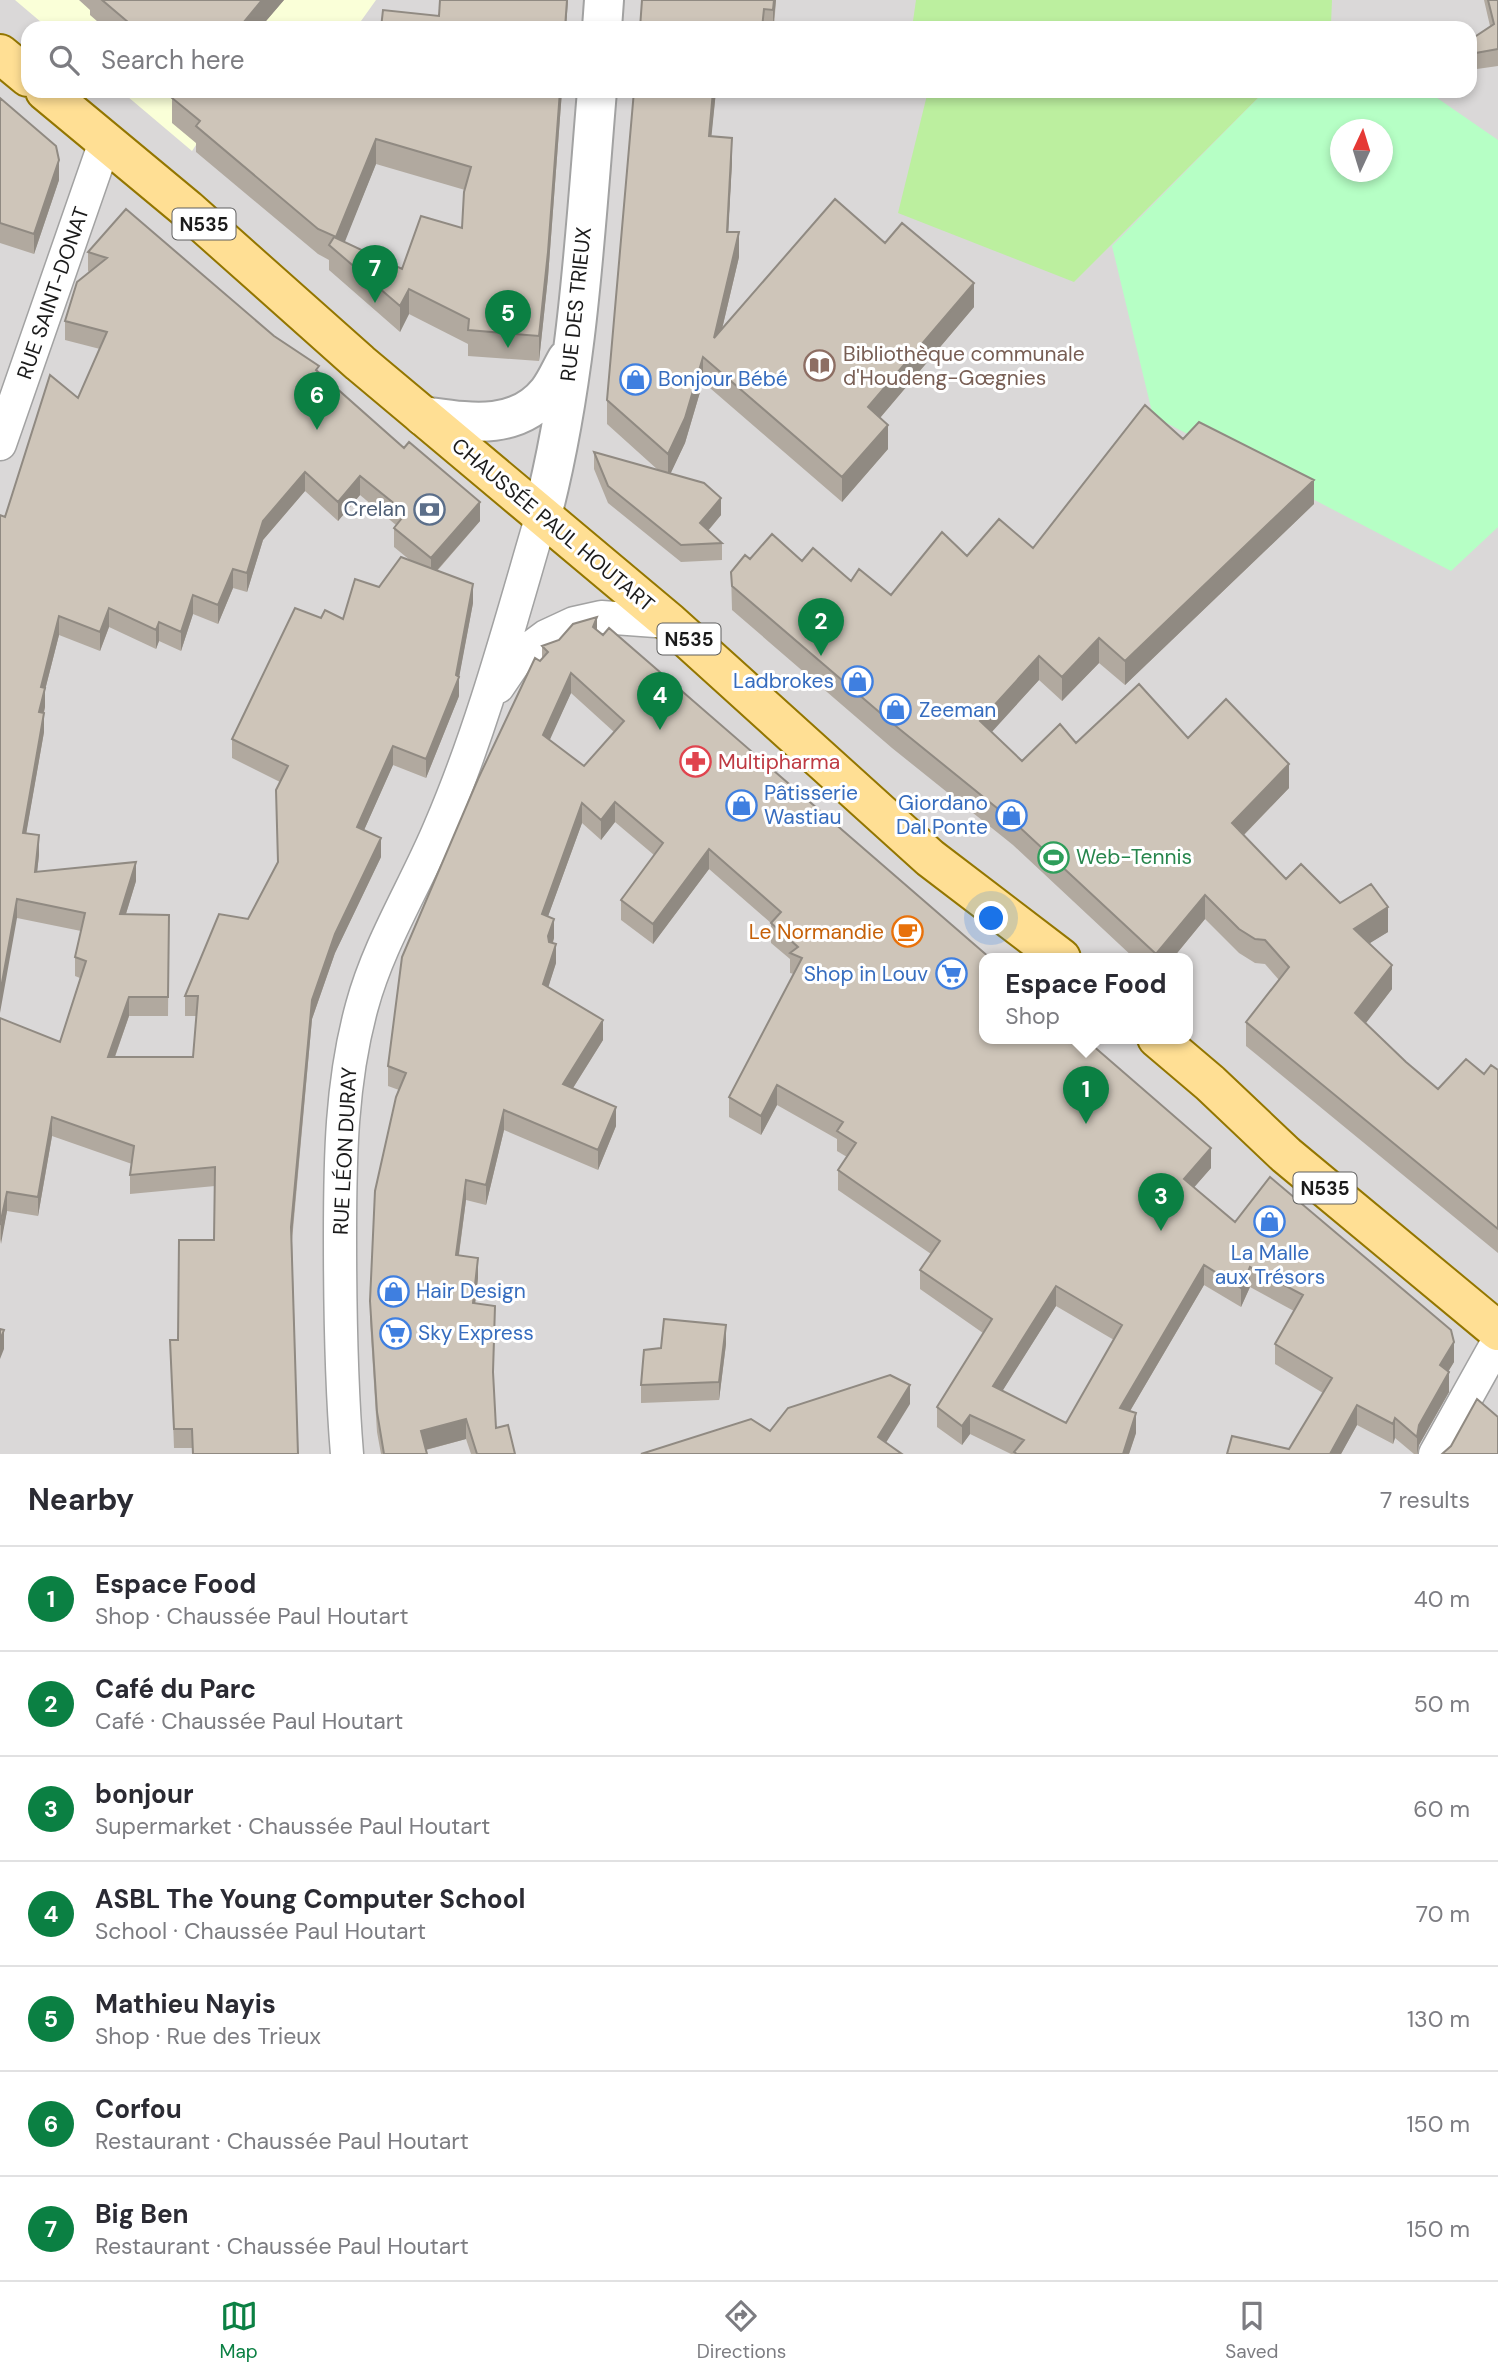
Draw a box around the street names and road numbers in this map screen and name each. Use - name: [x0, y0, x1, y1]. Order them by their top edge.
- street label: RUE SAINT-DONAT: [10, 203, 96, 383]
- road number: N535: [172, 208, 235, 240]
- street label: RUE DES TRIEUX: [554, 225, 598, 383]
- street label: CHAUSSÉE PAUL HOUTART: [446, 432, 661, 618]
- road number: N535: [658, 624, 720, 654]
- street label: RUE LÉON DURAY: [327, 1066, 363, 1236]
- road number: N535: [1294, 1172, 1356, 1204]

